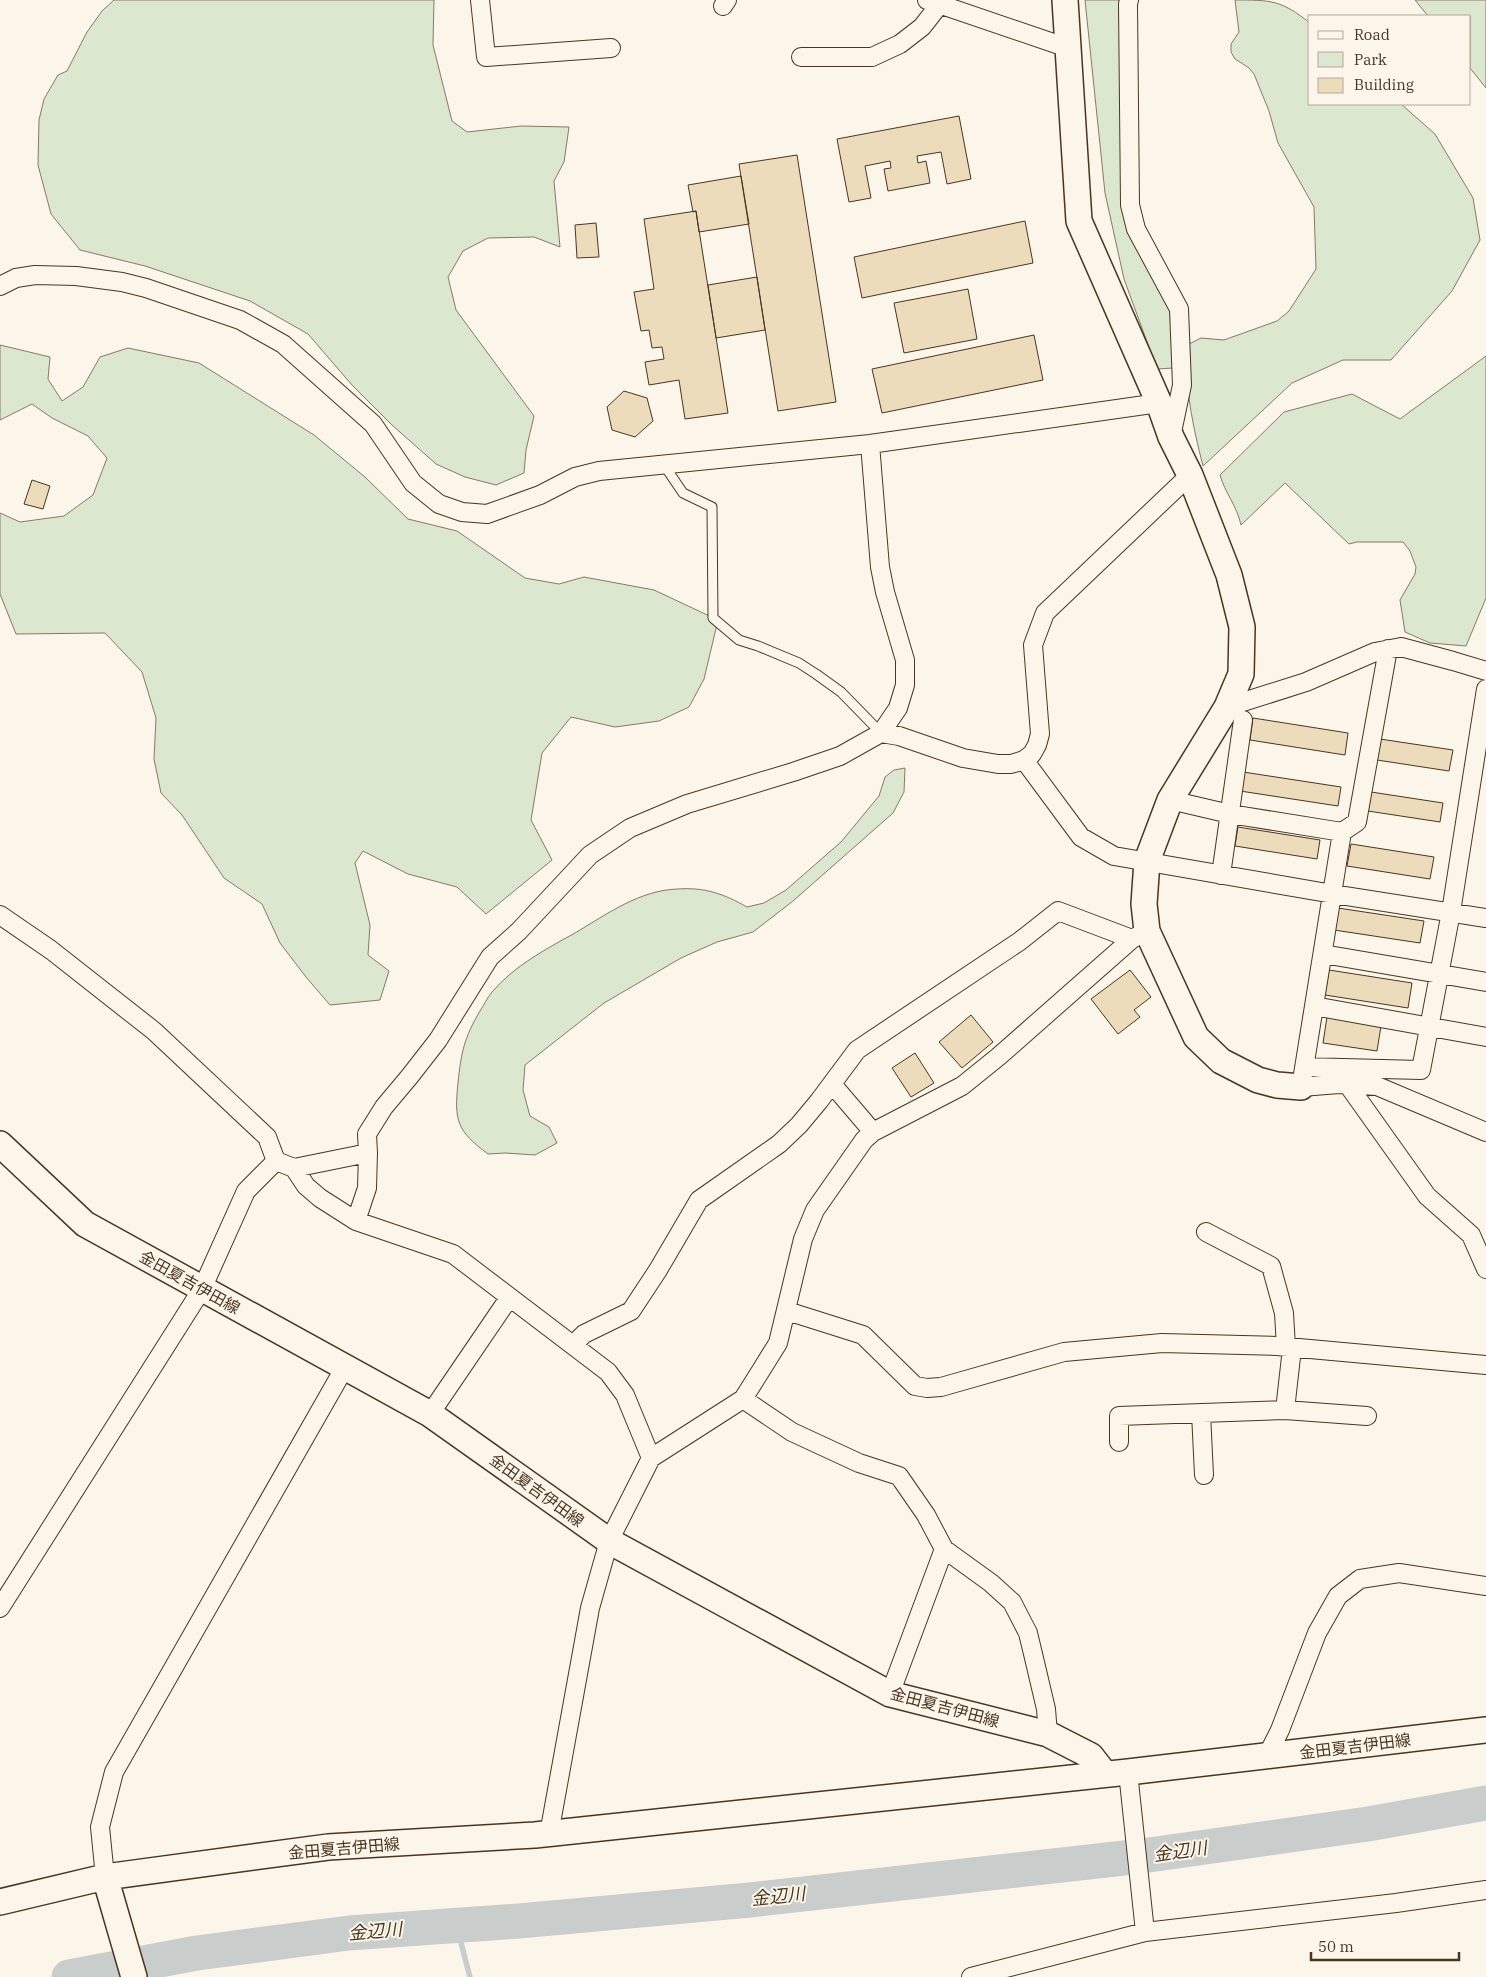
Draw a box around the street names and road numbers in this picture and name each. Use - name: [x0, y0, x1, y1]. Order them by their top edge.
- street label: 金田夏吉伊田線: [136, 1246, 244, 1318]
- street label: 金田夏吉伊田線: [486, 1449, 588, 1531]
- street label: 金田夏吉伊田線: [888, 1683, 1002, 1731]
- street label: 金田夏吉伊田線: [1298, 1729, 1412, 1763]
- street label: 金田夏吉伊田線: [287, 1833, 401, 1863]

